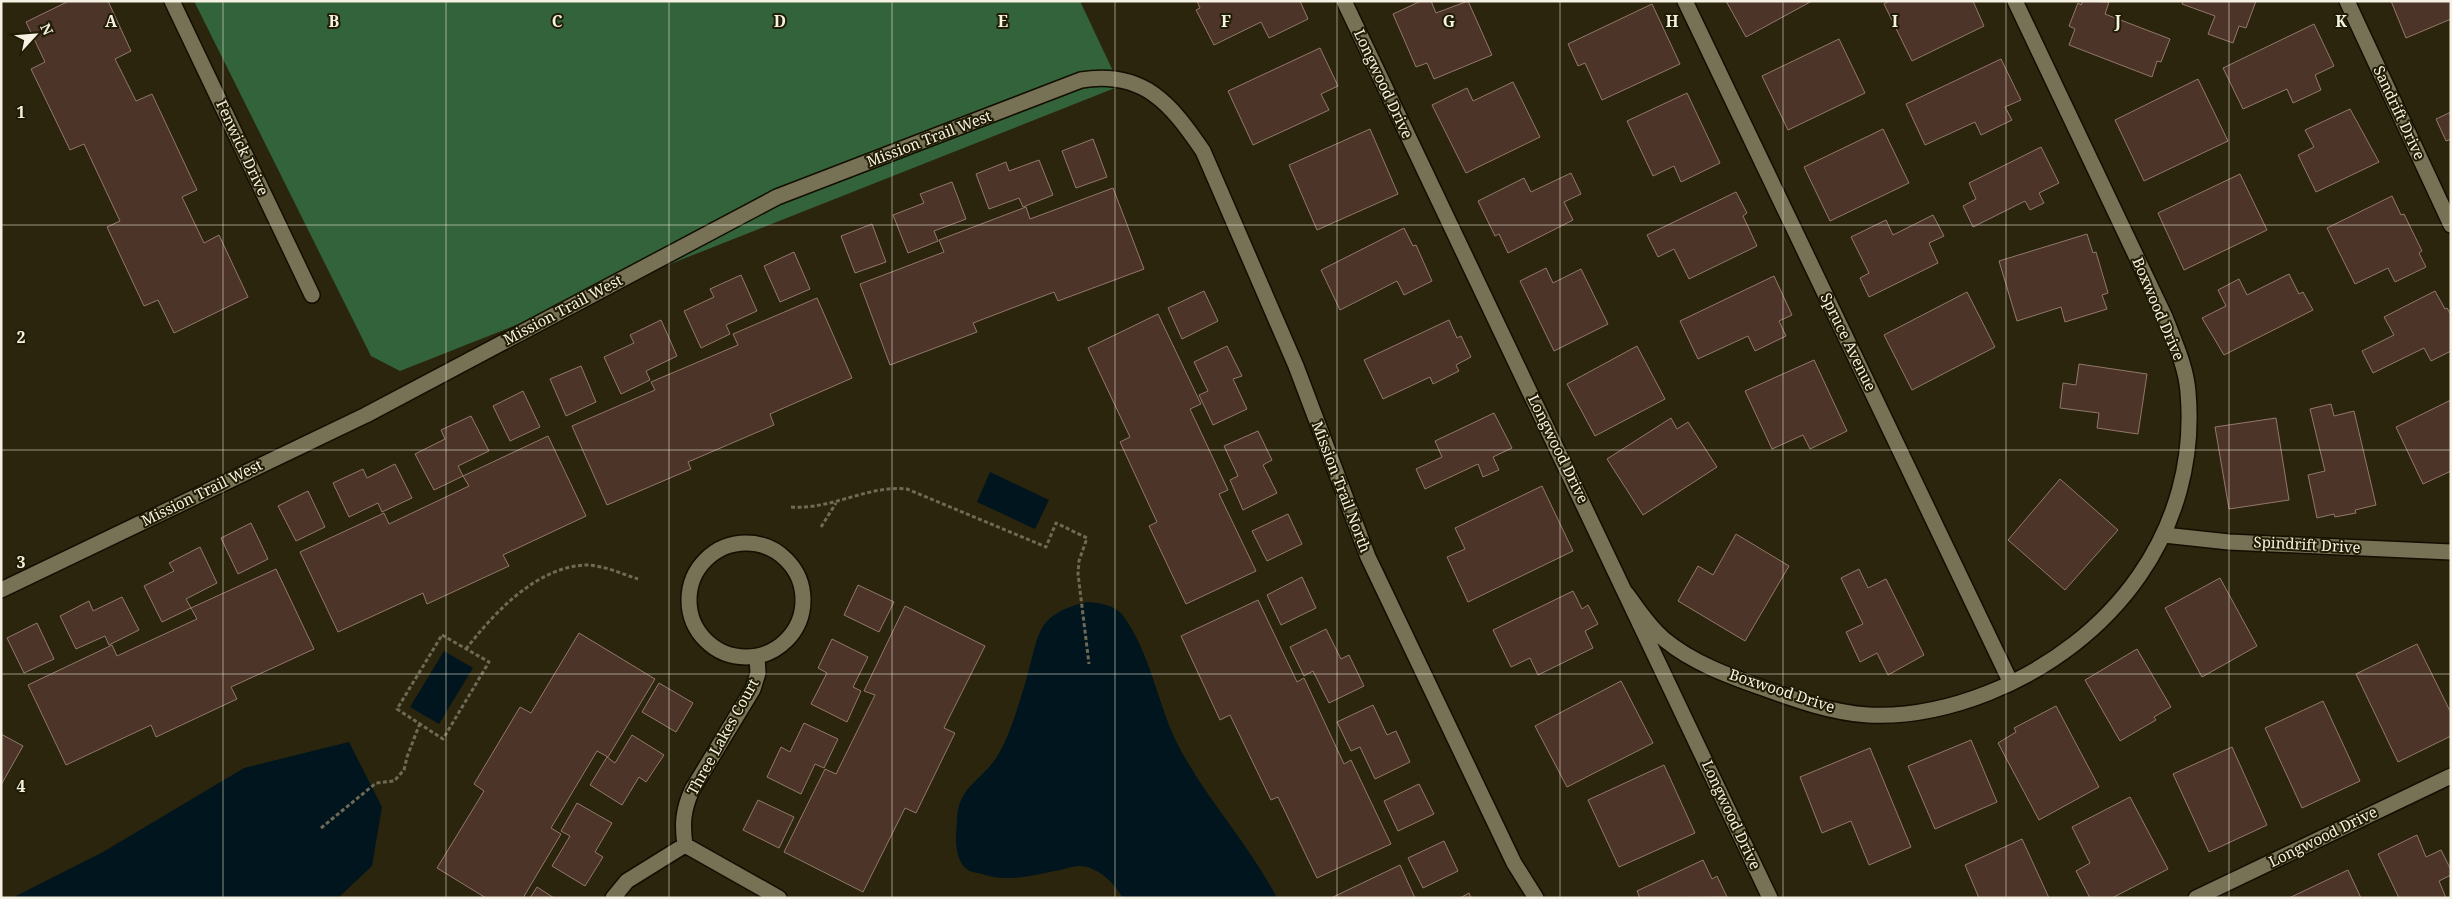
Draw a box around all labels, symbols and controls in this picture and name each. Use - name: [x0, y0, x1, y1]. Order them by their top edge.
- north arrow: [10, 10, 60, 60]
- text: A: [105, 10, 118, 32]
- text: B: [329, 10, 340, 32]
- text: C: [552, 10, 563, 32]
- text: D: [774, 10, 786, 32]
- text: E: [998, 10, 1008, 32]
- text: F: [1221, 10, 1231, 32]
- text: G: [1443, 10, 1455, 32]
- text: H: [1665, 10, 1679, 32]
- text: I: [1892, 10, 1898, 32]
- text: J: [2114, 10, 2122, 32]
- text: K: [2335, 10, 2347, 32]
- text: N: [36, 20, 58, 38]
- street label: Longwood Drive: [1350, 26, 1418, 142]
- street label: Sandrift Drive: [2369, 62, 2430, 163]
- street label: Fenwick Drive: [212, 97, 274, 199]
- text: 1: [16, 101, 26, 123]
- street label: Mission Trail West: [863, 105, 994, 171]
- street label: Boxwood Drive: [2128, 254, 2190, 363]
- street label: Mission Trail West: [500, 269, 626, 349]
- street label: Spruce Avenue: [1816, 289, 1881, 394]
- text: 2: [16, 326, 26, 348]
- street label: Longwood Drive: [1524, 391, 1594, 506]
- street label: Mission Trail North: [1308, 418, 1376, 556]
- street label: Mission Trail West: [138, 454, 265, 530]
- street label: Spindrift Drive: [2253, 531, 2361, 557]
- text: 3: [16, 551, 26, 573]
- street label: Boxwood Drive: [1727, 664, 1838, 717]
- street label: Three Lakes Court: [682, 675, 762, 798]
- street label: Longwood Drive: [1698, 757, 1766, 873]
- text: 4: [16, 775, 26, 797]
- street label: Longwood Drive: [2265, 801, 2380, 871]

